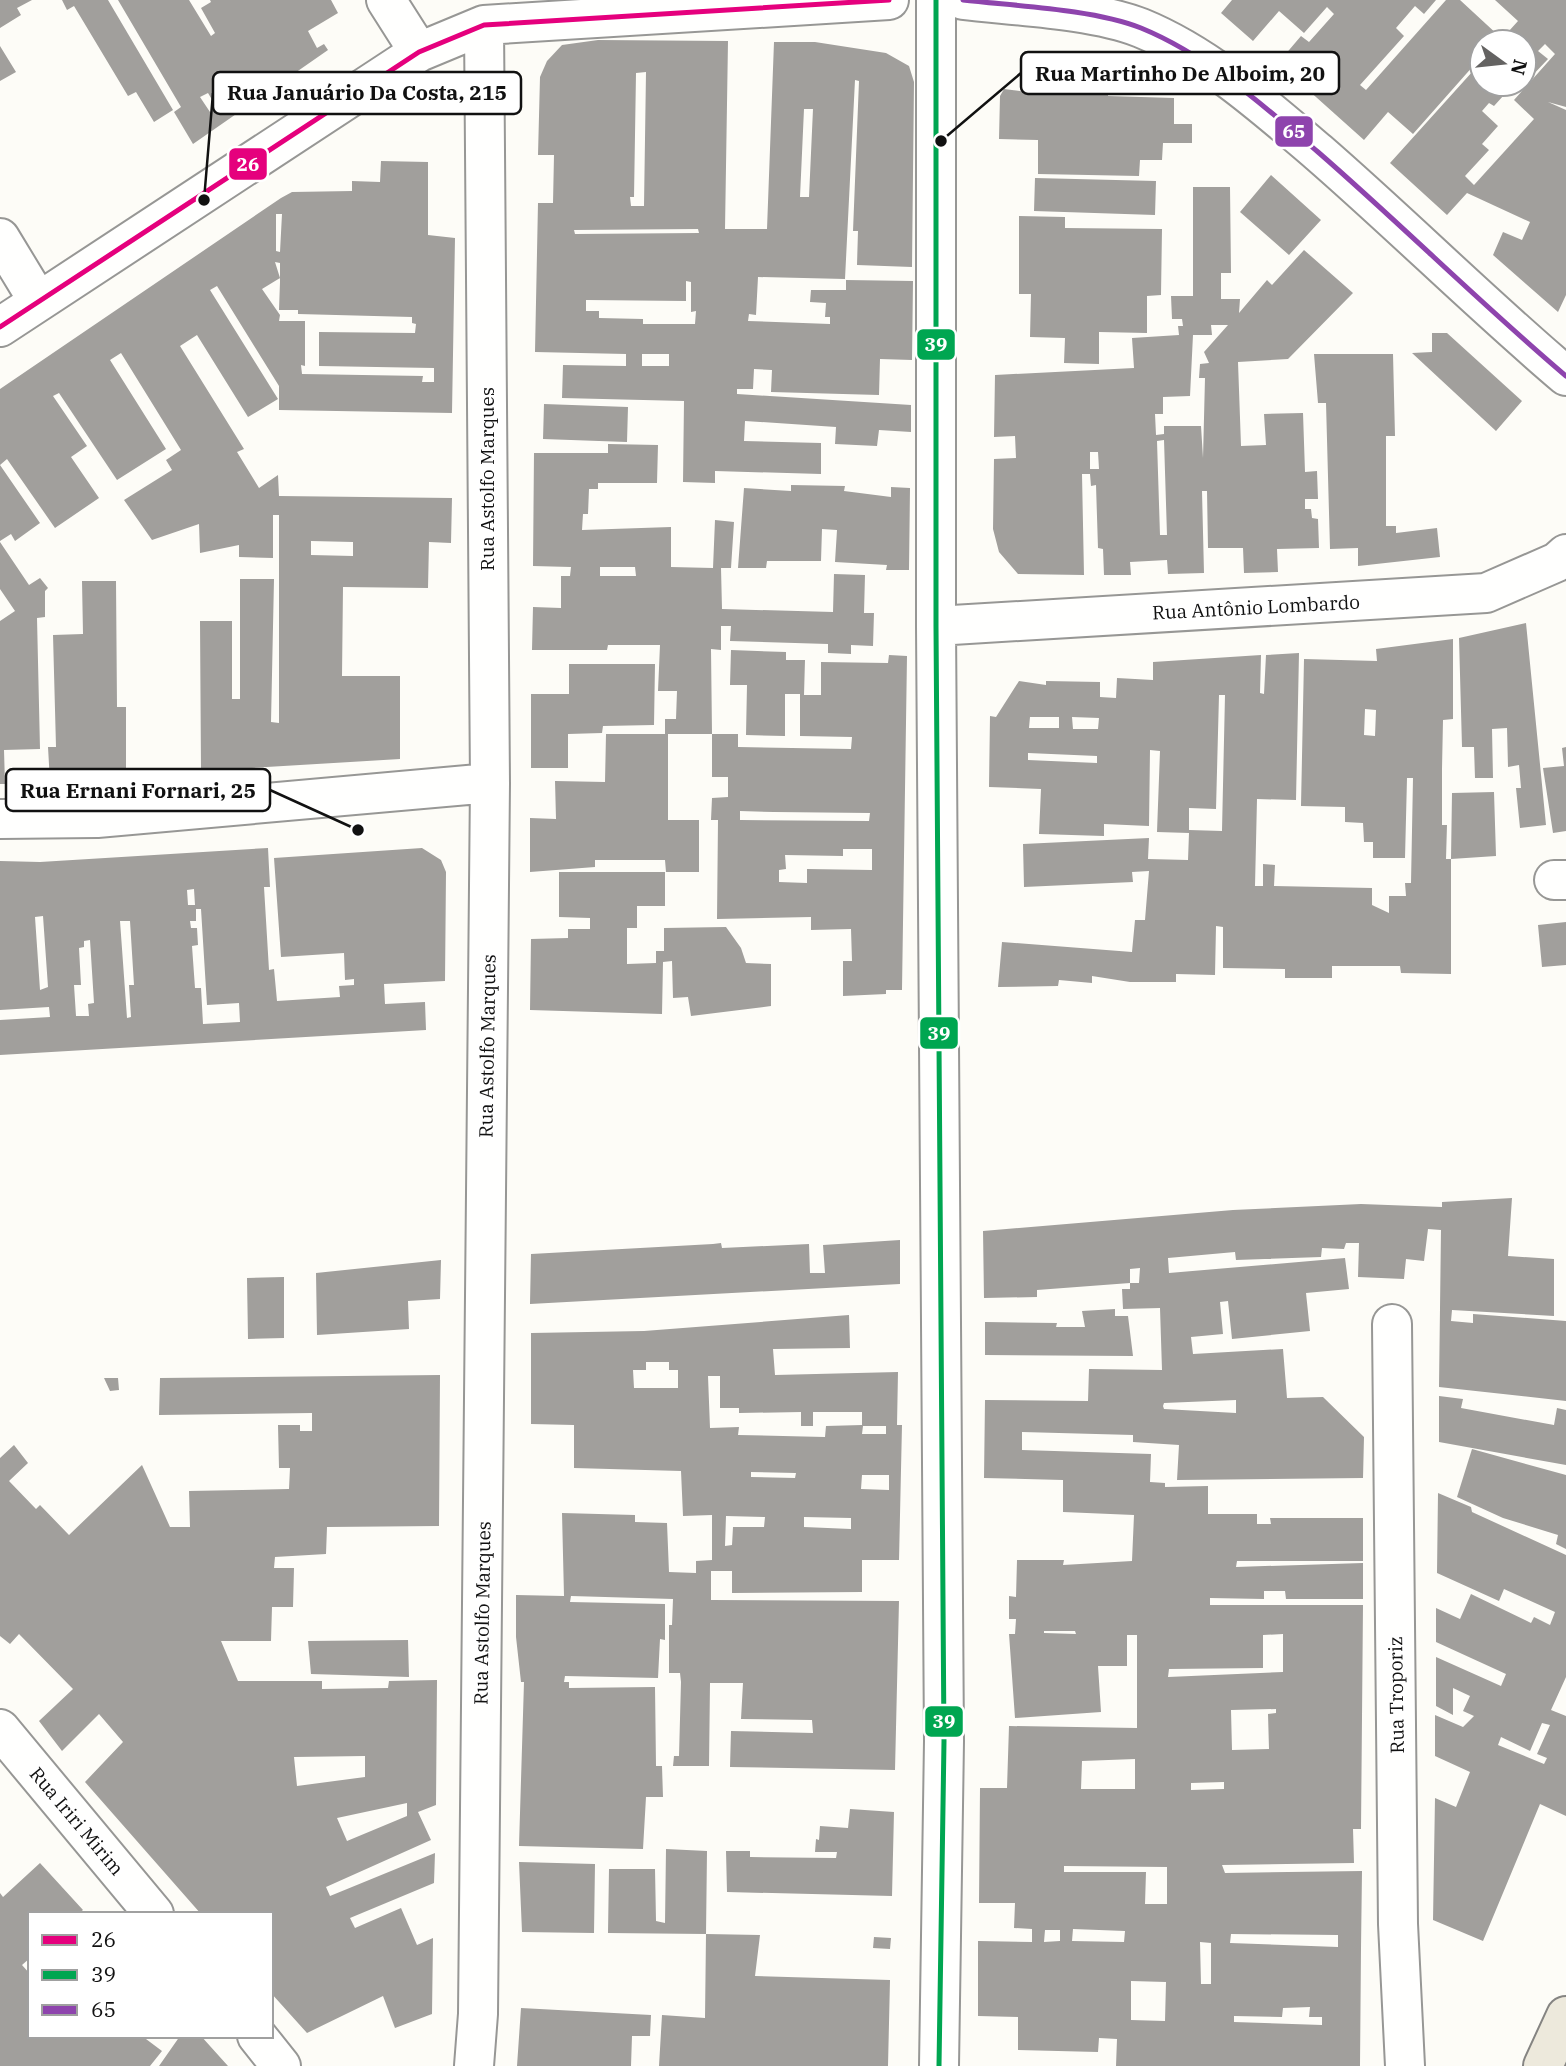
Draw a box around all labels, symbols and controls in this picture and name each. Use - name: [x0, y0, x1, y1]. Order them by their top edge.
- north arrow: [1468, 28, 1538, 98]
- callout: Rua Martinho De Alboim, 20: [1021, 52, 1339, 94]
- text: N: [1506, 57, 1533, 78]
- text: Rua Martinho De Alboim, 20: [1035, 59, 1325, 87]
- callout: Rua Januário Da Costa, 215: [213, 72, 521, 114]
- text: Rua Januário Da Costa, 215: [227, 78, 507, 106]
- line badge: 65: [1274, 115, 1314, 148]
- text: 65: [1283, 119, 1305, 143]
- line badge: 26: [228, 147, 268, 181]
- text: 26: [237, 152, 259, 176]
- line badge: 39: [916, 328, 956, 361]
- text: 39: [925, 332, 947, 356]
- street label: Rua Astolfo Marques: [475, 387, 499, 571]
- street label: Rua Antônio Lombardo: [1152, 590, 1360, 624]
- callout: Rua Ernani Fornari, 25: [6, 769, 270, 811]
- text: Rua Ernani Fornari, 25: [20, 776, 256, 804]
- street label: Rua Astolfo Marques: [473, 954, 501, 1138]
- line badge: 39: [919, 1016, 959, 1050]
- text: 39: [928, 1021, 950, 1045]
- street label: Rua Astolfo Marques: [468, 1521, 496, 1705]
- street label: Rua Troporiz: [1383, 1636, 1409, 1754]
- line badge: 39: [924, 1705, 964, 1738]
- text: 39: [933, 1709, 955, 1733]
- street label: Rua Iriri Mirim: [25, 1762, 129, 1880]
- legend: [28, 1912, 273, 2038]
- text: 26: [91, 1925, 116, 1953]
- text: 39: [91, 1960, 116, 1988]
- text: 65: [91, 1995, 116, 2023]

